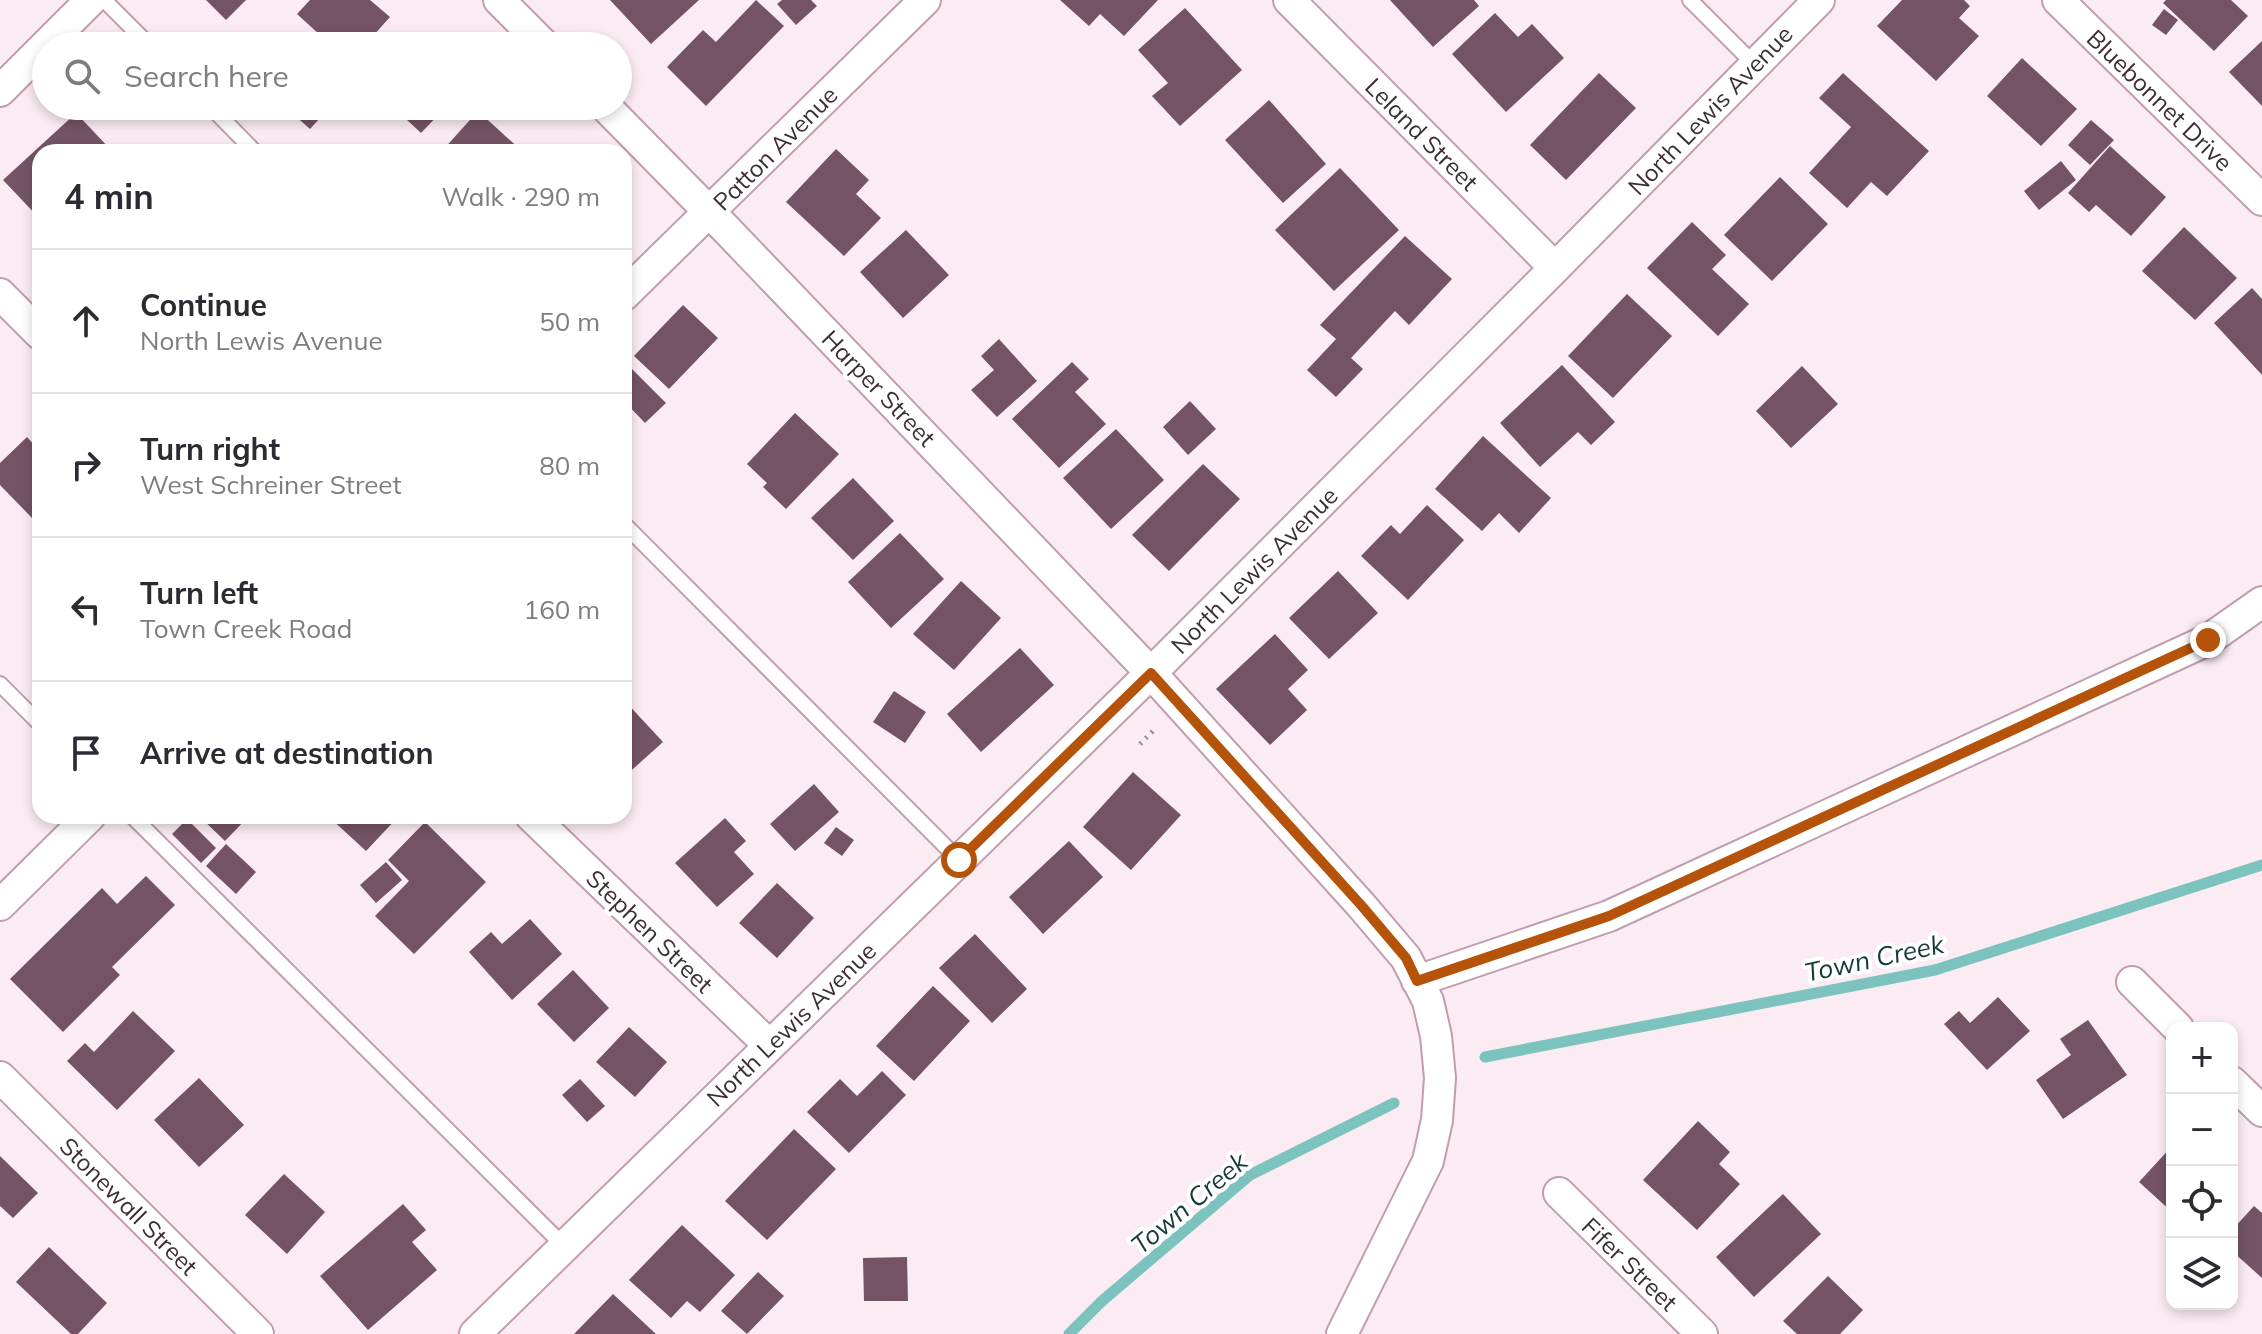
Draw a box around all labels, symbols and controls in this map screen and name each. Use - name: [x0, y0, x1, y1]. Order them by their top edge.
- street label: North Lewis Avenue: [1621, 19, 1799, 201]
- street label: Bluebonnet Drive: [2081, 23, 2239, 177]
- search box: [32, 32, 632, 120]
- icon: search: [60, 54, 104, 98]
- text: Search here: [124, 57, 289, 95]
- street label: Leland Street: [1359, 71, 1485, 197]
- street label: Patton Avenue: [707, 80, 843, 216]
- text: 4 min: [64, 175, 154, 218]
- text: Walk · 290 m: [441, 180, 600, 213]
- text: Continue: [140, 286, 267, 324]
- icon: ahead: [64, 299, 108, 343]
- text: 50 m: [539, 305, 600, 338]
- text: North Lewis Avenue: [140, 324, 383, 357]
- street label: Harper Street: [816, 324, 942, 452]
- text: Turn right: [140, 430, 280, 468]
- icon: right: [64, 443, 108, 487]
- text: 80 m: [539, 449, 600, 482]
- text: West Schreiner Street: [140, 468, 402, 501]
- street label: North Lewis Avenue: [1164, 480, 1344, 660]
- text: Turn left: [140, 574, 258, 612]
- icon: left: [64, 587, 108, 631]
- text: 160 m: [524, 593, 600, 626]
- text: Town Creek Road: [140, 612, 352, 645]
- route end: [2190, 622, 2226, 658]
- icon: arrive: [64, 731, 108, 775]
- text: Arrive at destination: [140, 734, 434, 772]
- route start: [941, 842, 977, 878]
- street label: Stephen Street: [580, 863, 720, 999]
- water label: Town Creek: [1801, 927, 1947, 989]
- street label: North Lewis Avenue: [700, 935, 882, 1113]
- map controls: [2166, 1022, 2238, 1310]
- button: +: [2166, 1022, 2238, 1094]
- button: −: [2166, 1094, 2238, 1166]
- street label: Stonewall Street: [54, 1131, 204, 1281]
- water label: Town Creek: [1124, 1144, 1254, 1261]
- button: locate: [2166, 1166, 2238, 1238]
- street label: Fifer Street: [1576, 1211, 1684, 1317]
- button: layers: [2166, 1238, 2238, 1310]

